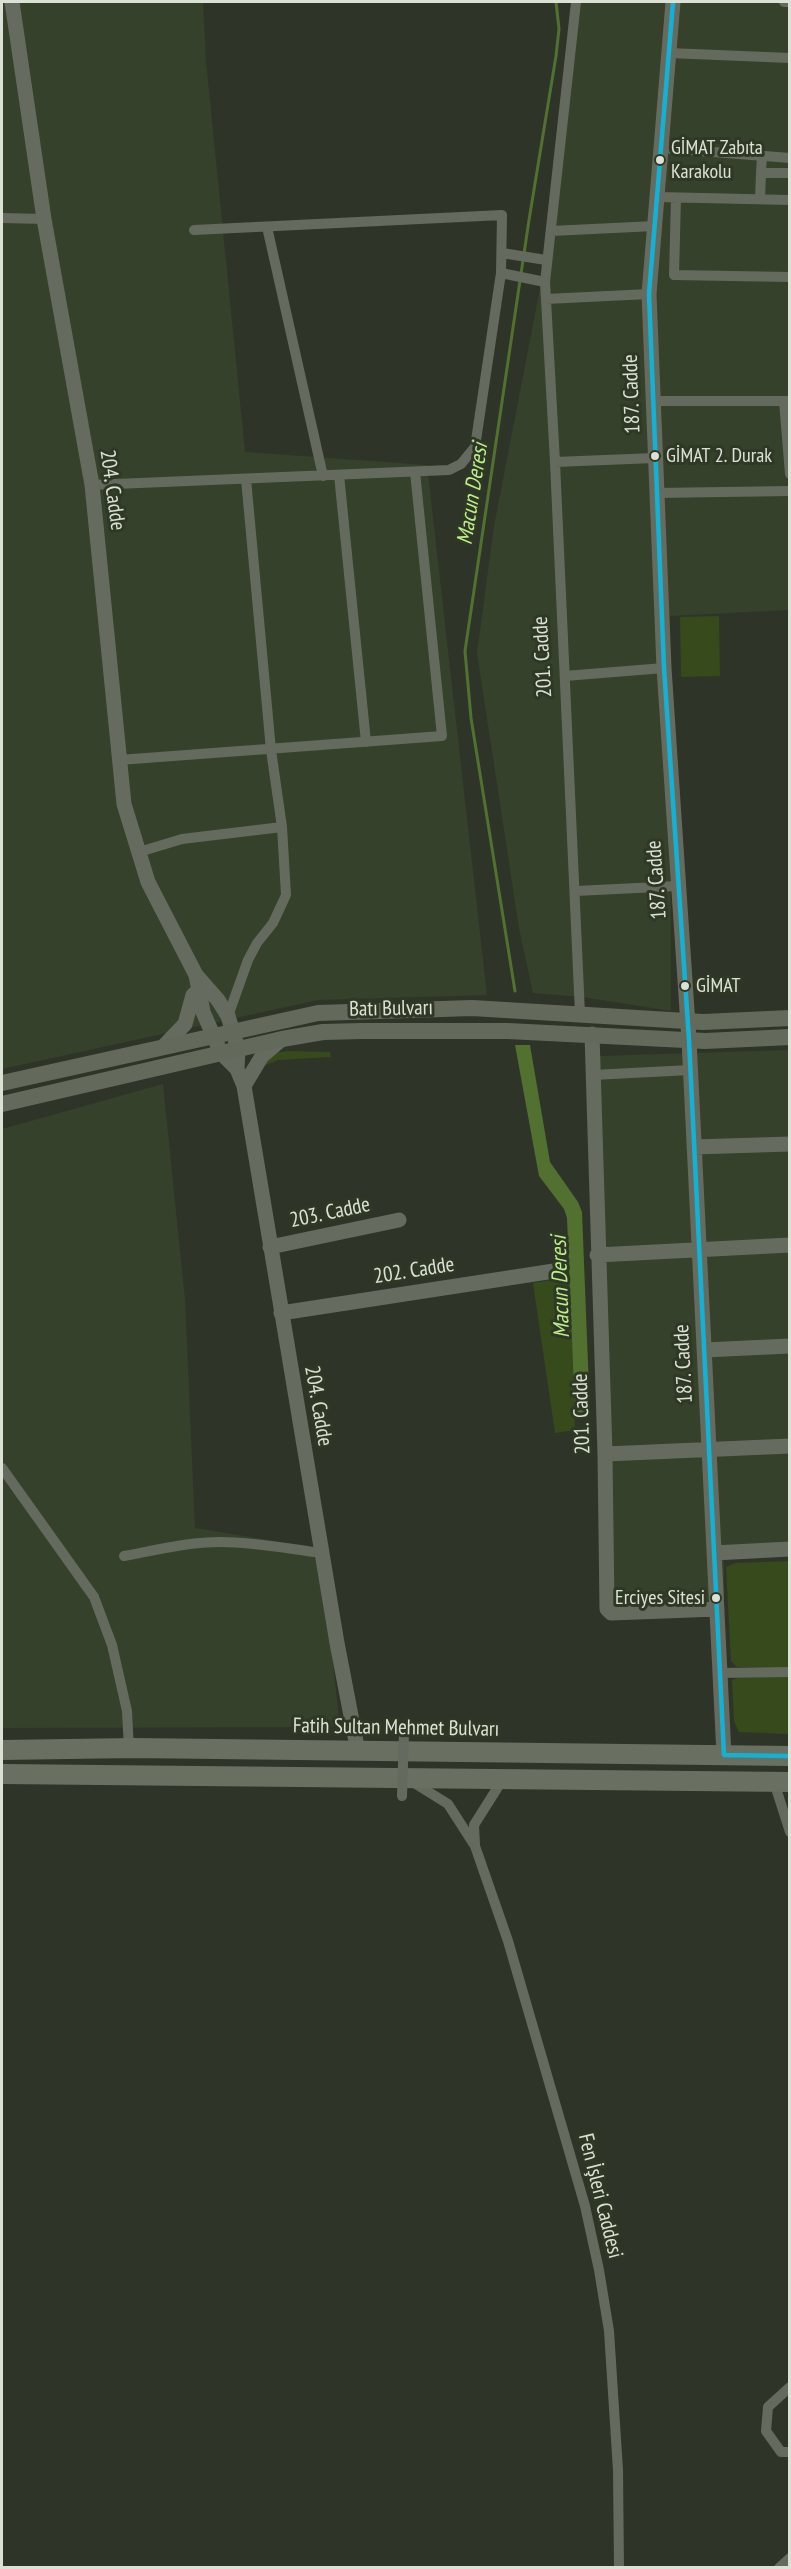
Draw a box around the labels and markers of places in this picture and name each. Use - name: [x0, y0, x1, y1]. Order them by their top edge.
- place label: GİMAT Zabıta Karakolu: [671, 136, 763, 183]
- marker: GİMAT Zabıta Karakolu: [654, 154, 666, 166]
- place label: GİMAT 2. Durak: [666, 444, 772, 468]
- marker: GİMAT 2. Durak: [649, 450, 661, 462]
- place label: GİMAT: [696, 974, 741, 998]
- marker: GİMAT: [679, 980, 691, 992]
- place label: Erciyes Sitesi: [615, 1586, 705, 1610]
- marker: Erciyes Sitesi: [710, 1592, 722, 1604]

